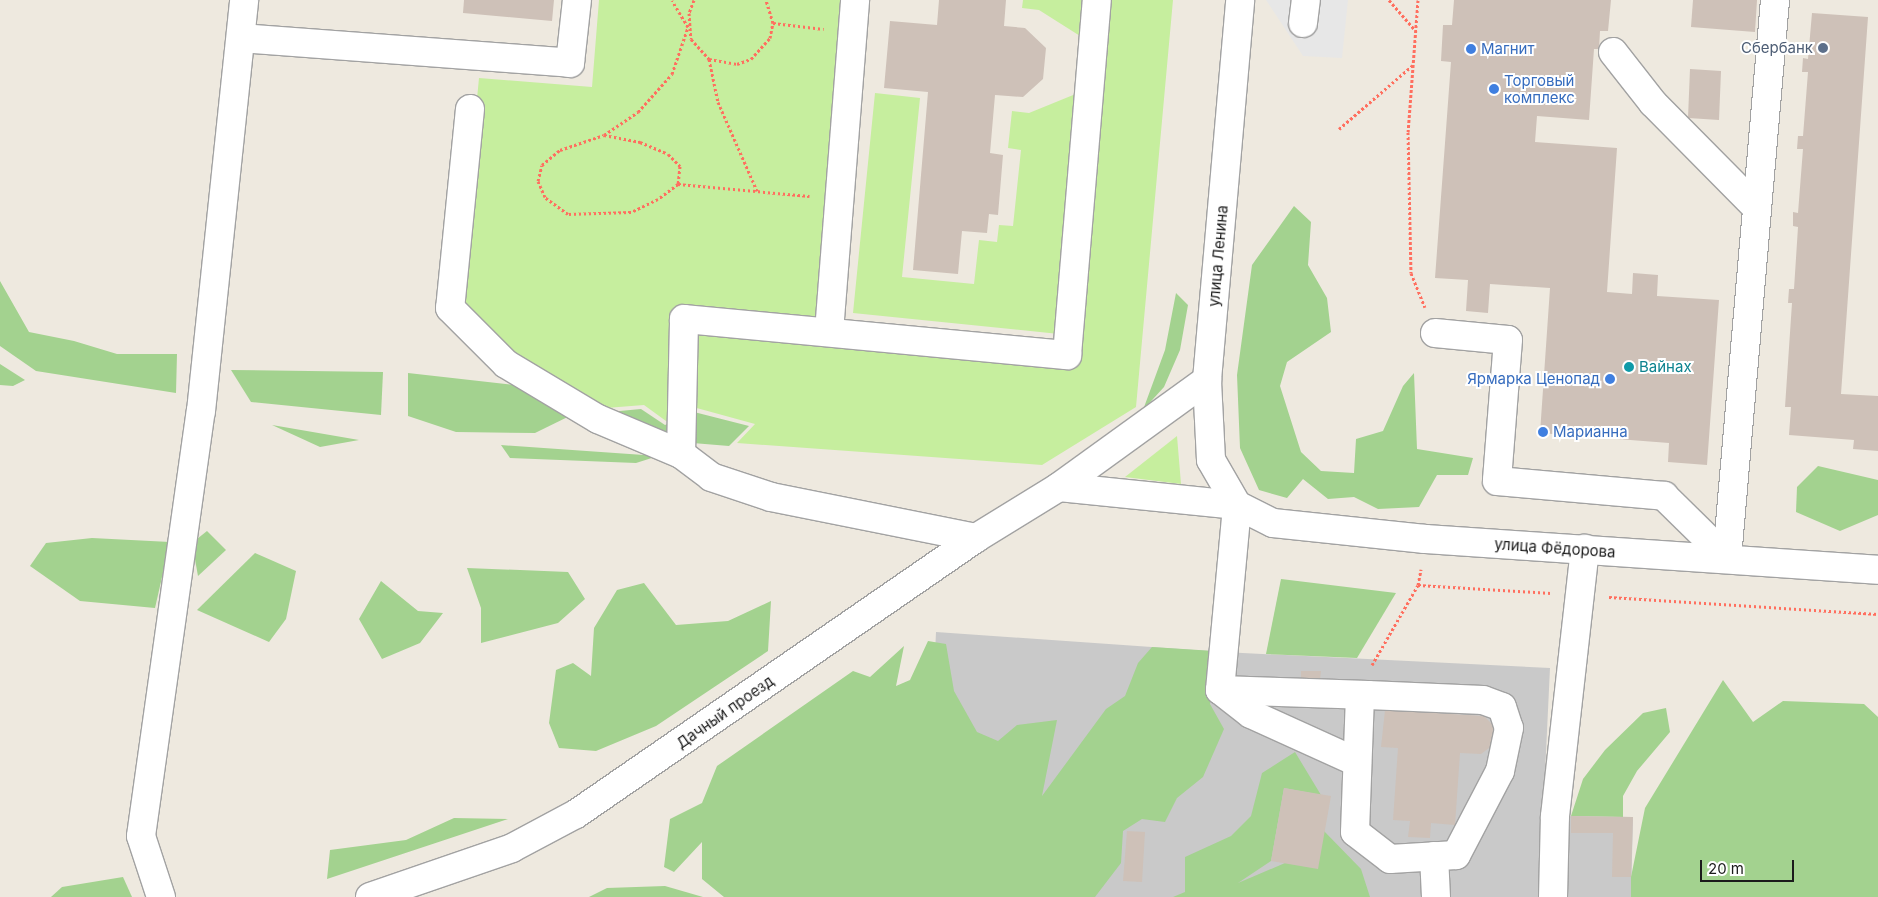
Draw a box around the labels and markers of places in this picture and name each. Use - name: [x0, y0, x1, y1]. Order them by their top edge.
- place label: Сбербанк: [1741, 39, 1813, 57]
- place label: Магнит: [1481, 40, 1534, 58]
- marker: Сбербанк: [1817, 42, 1829, 54]
- marker: Магнит: [1465, 43, 1477, 55]
- place label: Торговый комплекс: [1504, 71, 1575, 106]
- marker: Торговый комплекс: [1488, 83, 1500, 95]
- place label: Вайнах: [1639, 358, 1692, 376]
- marker: Вайнах: [1623, 361, 1635, 373]
- place label: Ярмарка Ценопад: [1467, 370, 1600, 388]
- marker: Ярмарка Ценопад: [1604, 373, 1616, 385]
- place label: Марианна: [1553, 423, 1628, 441]
- marker: Марианна: [1537, 426, 1549, 438]

